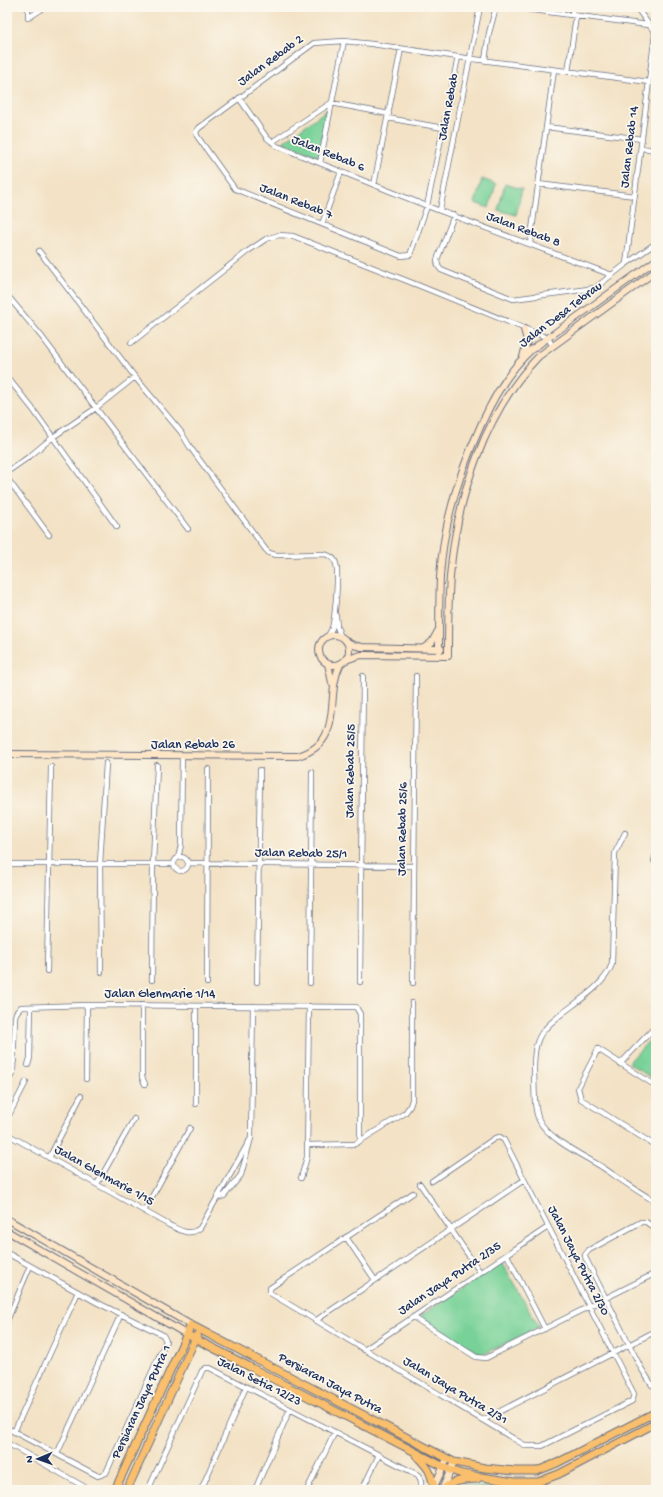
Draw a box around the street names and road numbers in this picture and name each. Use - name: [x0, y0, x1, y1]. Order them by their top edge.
- street label: Jalan Rebab 2: [235, 32, 307, 90]
- street label: Jalan Rebab: [435, 72, 463, 142]
- street label: Jalan Rebab 14: [618, 105, 642, 189]
- street label: Jalan Rebab 6: [289, 133, 367, 176]
- street label: Jalan Rebab 7: [257, 180, 336, 224]
- street label: Jalan Rebab 8: [484, 209, 562, 251]
- street label: Jalan Desa Tebrau: [516, 279, 606, 351]
- street label: Jalan Rebab 25/5: [343, 724, 359, 818]
- street label: Jalan Rebab 26: [151, 738, 235, 753]
- street label: Jalan Rebab 25/6: [395, 782, 411, 876]
- street label: Jalan Rebab 25/1: [255, 846, 347, 862]
- street label: Jalan Glenmarie 1/14: [105, 987, 215, 1002]
- street label: Jalan Glenmarie 1/15: [52, 1142, 157, 1210]
- street label: Jalan Jaya Putra 2/30: [544, 1204, 613, 1319]
- street label: Jalan Jaya Putra 2/35: [396, 1239, 504, 1319]
- street label: Persiaran Jaya Putra 1: [109, 1343, 175, 1462]
- street label: Persiaran Jaya Putra: [275, 1350, 385, 1418]
- street label: Jalan Setia 12/23: [214, 1354, 304, 1410]
- street label: Jalan Jaya Putra 2/31: [400, 1354, 510, 1428]

